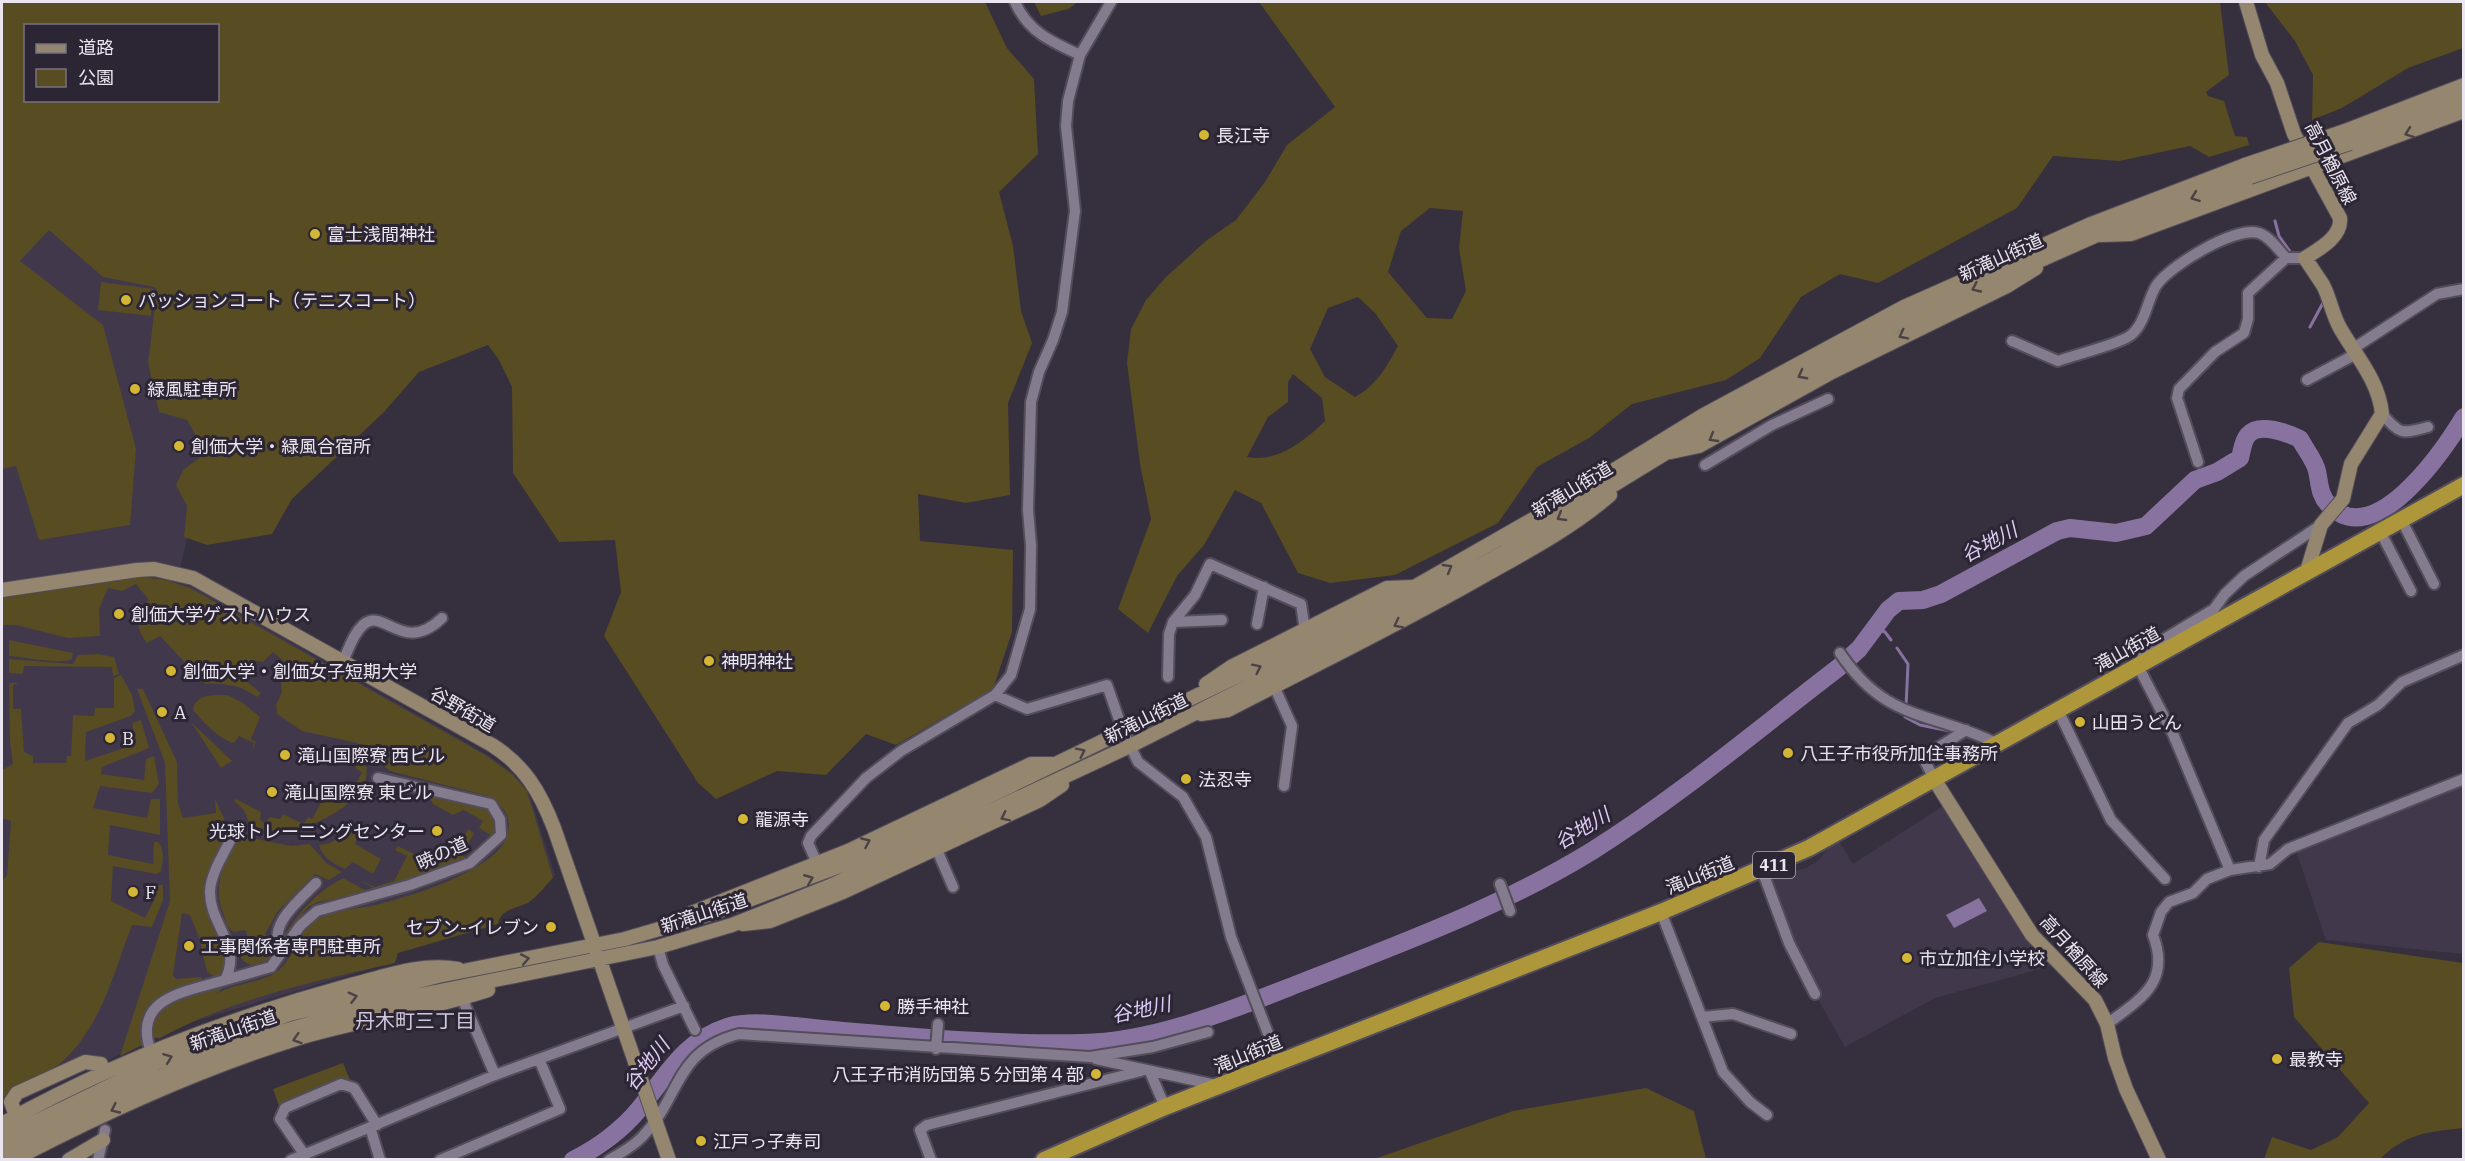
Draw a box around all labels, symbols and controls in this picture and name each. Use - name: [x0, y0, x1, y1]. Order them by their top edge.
- legend: [24, 24, 219, 102]
- text: 道路: [78, 36, 114, 59]
- text: 公園: [78, 66, 114, 89]
- street label: 高月楢原線: [2300, 118, 2362, 208]
- place label: 長江寺: [1216, 124, 1270, 147]
- one-way arrow: [2404, 125, 2415, 138]
- marker: 長江寺: [1197, 128, 1211, 142]
- one-way arrow: [2190, 190, 2201, 203]
- place label: 富士浅間神社: [327, 223, 435, 246]
- marker: 富士浅間神社: [308, 227, 322, 241]
- street label: 新滝山街道: [1955, 228, 2047, 286]
- one-way arrow: [1971, 280, 1982, 292]
- place label: パッションコート（テニスコート）: [138, 289, 426, 312]
- marker: パッションコート（テニスコート）: [119, 293, 133, 307]
- one-way arrow: [1898, 328, 1909, 340]
- one-way arrow: [1797, 368, 1808, 379]
- place label: 緑風駐車所: [147, 378, 237, 401]
- marker: 緑風駐車所: [128, 382, 142, 396]
- one-way arrow: [1709, 431, 1719, 443]
- place label: 創価大学・緑風合宿所: [191, 435, 371, 458]
- marker: 創価大学・緑風合宿所: [172, 439, 186, 453]
- street label: 新滝山街道: [1528, 456, 1616, 522]
- one-way arrow: [1557, 509, 1567, 521]
- water label: 谷地川: [1956, 515, 2024, 568]
- one-way arrow: [1442, 564, 1452, 575]
- place label: 創価大学ゲストハウス: [131, 603, 311, 626]
- marker: 創価大学ゲストハウス: [112, 607, 126, 621]
- one-way arrow: [1394, 617, 1405, 628]
- street label: 滝山街道: [2090, 621, 2164, 677]
- place label: 神明神社: [721, 650, 793, 673]
- marker: 神明神社: [702, 654, 716, 668]
- place label: 創価大学・創価女子短期大学: [183, 660, 417, 683]
- marker: 創価大学・創価女子短期大学: [164, 664, 178, 678]
- one-way arrow: [1250, 664, 1261, 675]
- street label: 谷野街道: [426, 681, 500, 737]
- street label: 新滝山街道: [1101, 688, 1191, 748]
- place label: A: [174, 701, 187, 724]
- marker: A: [155, 705, 169, 719]
- place label: 山田うどん: [2092, 711, 2182, 734]
- marker: 山田うどん: [2073, 715, 2087, 729]
- place label: B: [122, 727, 134, 750]
- marker: B: [103, 731, 117, 745]
- place label: 八王子市役所加住事務所: [1800, 742, 1998, 765]
- place label: 滝山国際寮 西ビル: [297, 744, 445, 767]
- marker: 八王子市役所加住事務所: [1781, 746, 1795, 760]
- one-way arrow: [1074, 747, 1085, 759]
- marker: 滝山国際寮 西ビル: [278, 748, 292, 762]
- place label: 法忍寺: [1198, 768, 1252, 791]
- marker: 法忍寺: [1179, 772, 1193, 786]
- place label: 滝山国際寮 東ビル: [284, 781, 432, 804]
- marker: 滝山国際寮 東ビル: [265, 785, 279, 799]
- water label: 谷地川: [1549, 800, 1616, 855]
- place label: 龍源寺: [755, 808, 809, 831]
- one-way arrow: [1000, 810, 1011, 822]
- marker: 龍源寺: [736, 812, 750, 826]
- place label: 光球トレーニングセンター: [209, 820, 425, 843]
- marker: 光球トレーニングセンター: [430, 824, 444, 838]
- street label: 暁の道: [413, 832, 471, 874]
- one-way arrow: [860, 838, 871, 850]
- street label: 滝山街道: [1662, 851, 1738, 899]
- road number: 411: [1753, 852, 1795, 878]
- one-way arrow: [803, 874, 814, 886]
- place label: F: [145, 881, 156, 904]
- marker: F: [126, 885, 140, 899]
- street label: 新滝山街道: [658, 888, 750, 938]
- street label: 高月楢原線: [2035, 910, 2113, 992]
- place label: セブン-イレブン: [406, 916, 539, 939]
- marker: セブン-イレブン: [544, 920, 558, 934]
- place label: 工事関係者専門駐車所: [201, 935, 381, 958]
- marker: 工事関係者専門駐車所: [182, 939, 196, 953]
- place label: 市立加住小学校: [1919, 947, 2045, 970]
- marker: 市立加住小学校: [1900, 951, 1914, 965]
- one-way arrow: [520, 953, 530, 966]
- water label: 谷地川: [1109, 989, 1175, 1028]
- one-way arrow: [347, 992, 358, 1004]
- place label: 勝手神社: [897, 995, 969, 1018]
- marker: 勝手神社: [878, 999, 892, 1013]
- street label: 新滝山街道: [187, 1004, 279, 1056]
- district label: 丹木町三丁目: [355, 1007, 475, 1034]
- street label: 滝山街道: [1210, 1030, 1286, 1078]
- water label: 谷地川: [617, 1031, 677, 1096]
- one-way arrow: [292, 1032, 303, 1044]
- place label: 最教寺: [2289, 1048, 2343, 1071]
- marker: 最教寺: [2270, 1052, 2284, 1066]
- one-way arrow: [162, 1053, 173, 1065]
- place label: 八王子市消防団第５分団第４部: [832, 1063, 1084, 1086]
- marker: 八王子市消防団第５分団第４部: [1089, 1067, 1103, 1081]
- one-way arrow: [111, 1101, 122, 1113]
- place label: 江戸っ子寿司: [713, 1130, 821, 1153]
- marker: 江戸っ子寿司: [694, 1134, 708, 1148]

